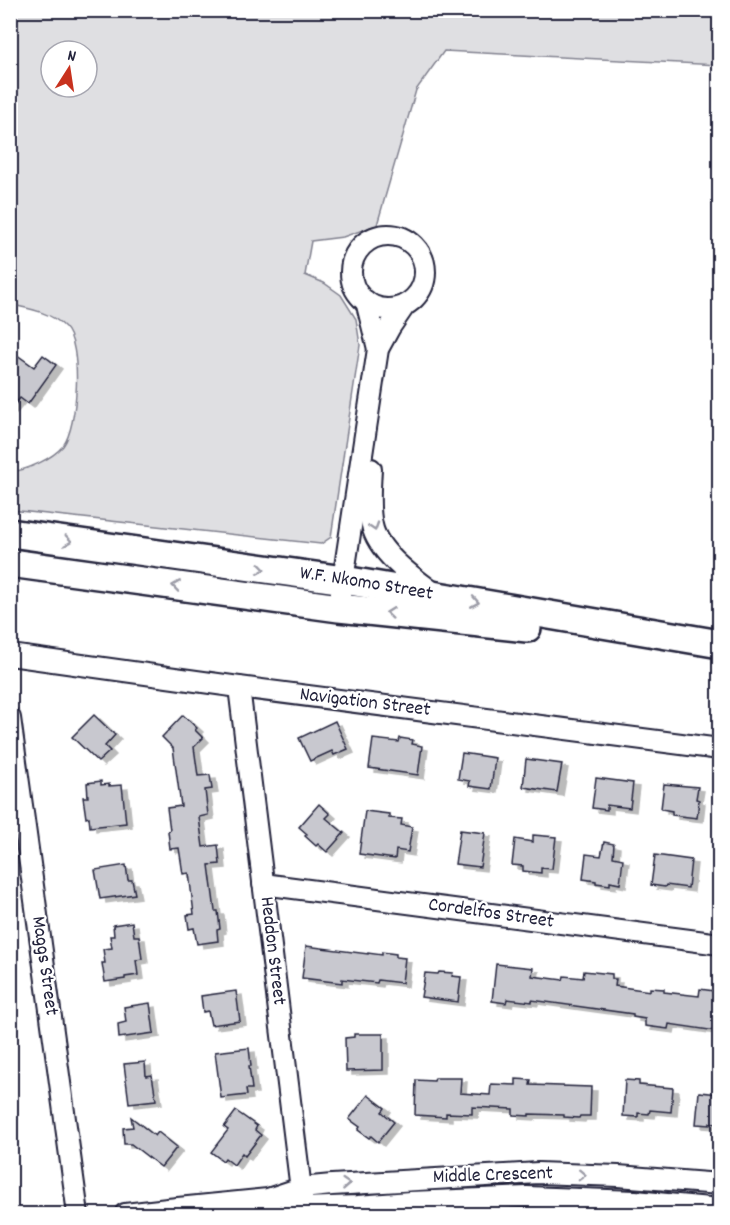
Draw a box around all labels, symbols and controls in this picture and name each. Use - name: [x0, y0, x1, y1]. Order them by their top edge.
- north arrow: [39, 39, 99, 99]
- text: N: [65, 45, 78, 69]
- one-way arrow: [367, 521, 379, 532]
- one-way arrow: [64, 535, 73, 547]
- street label: W.F. Nkomo Street: [298, 560, 435, 609]
- one-way arrow: [257, 562, 266, 574]
- one-way arrow: [171, 580, 180, 592]
- one-way arrow: [470, 596, 479, 608]
- one-way arrow: [385, 608, 394, 620]
- street label: Navigation Street: [298, 681, 432, 725]
- street label: Cordelfos Street: [426, 891, 556, 937]
- street label: Heddon Street: [251, 895, 293, 1007]
- street label: Maggs Street: [23, 914, 65, 1018]
- street label: Middle Crescent: [432, 1160, 554, 1192]
- one-way arrow: [578, 1168, 587, 1181]
- one-way arrow: [341, 1177, 350, 1190]

